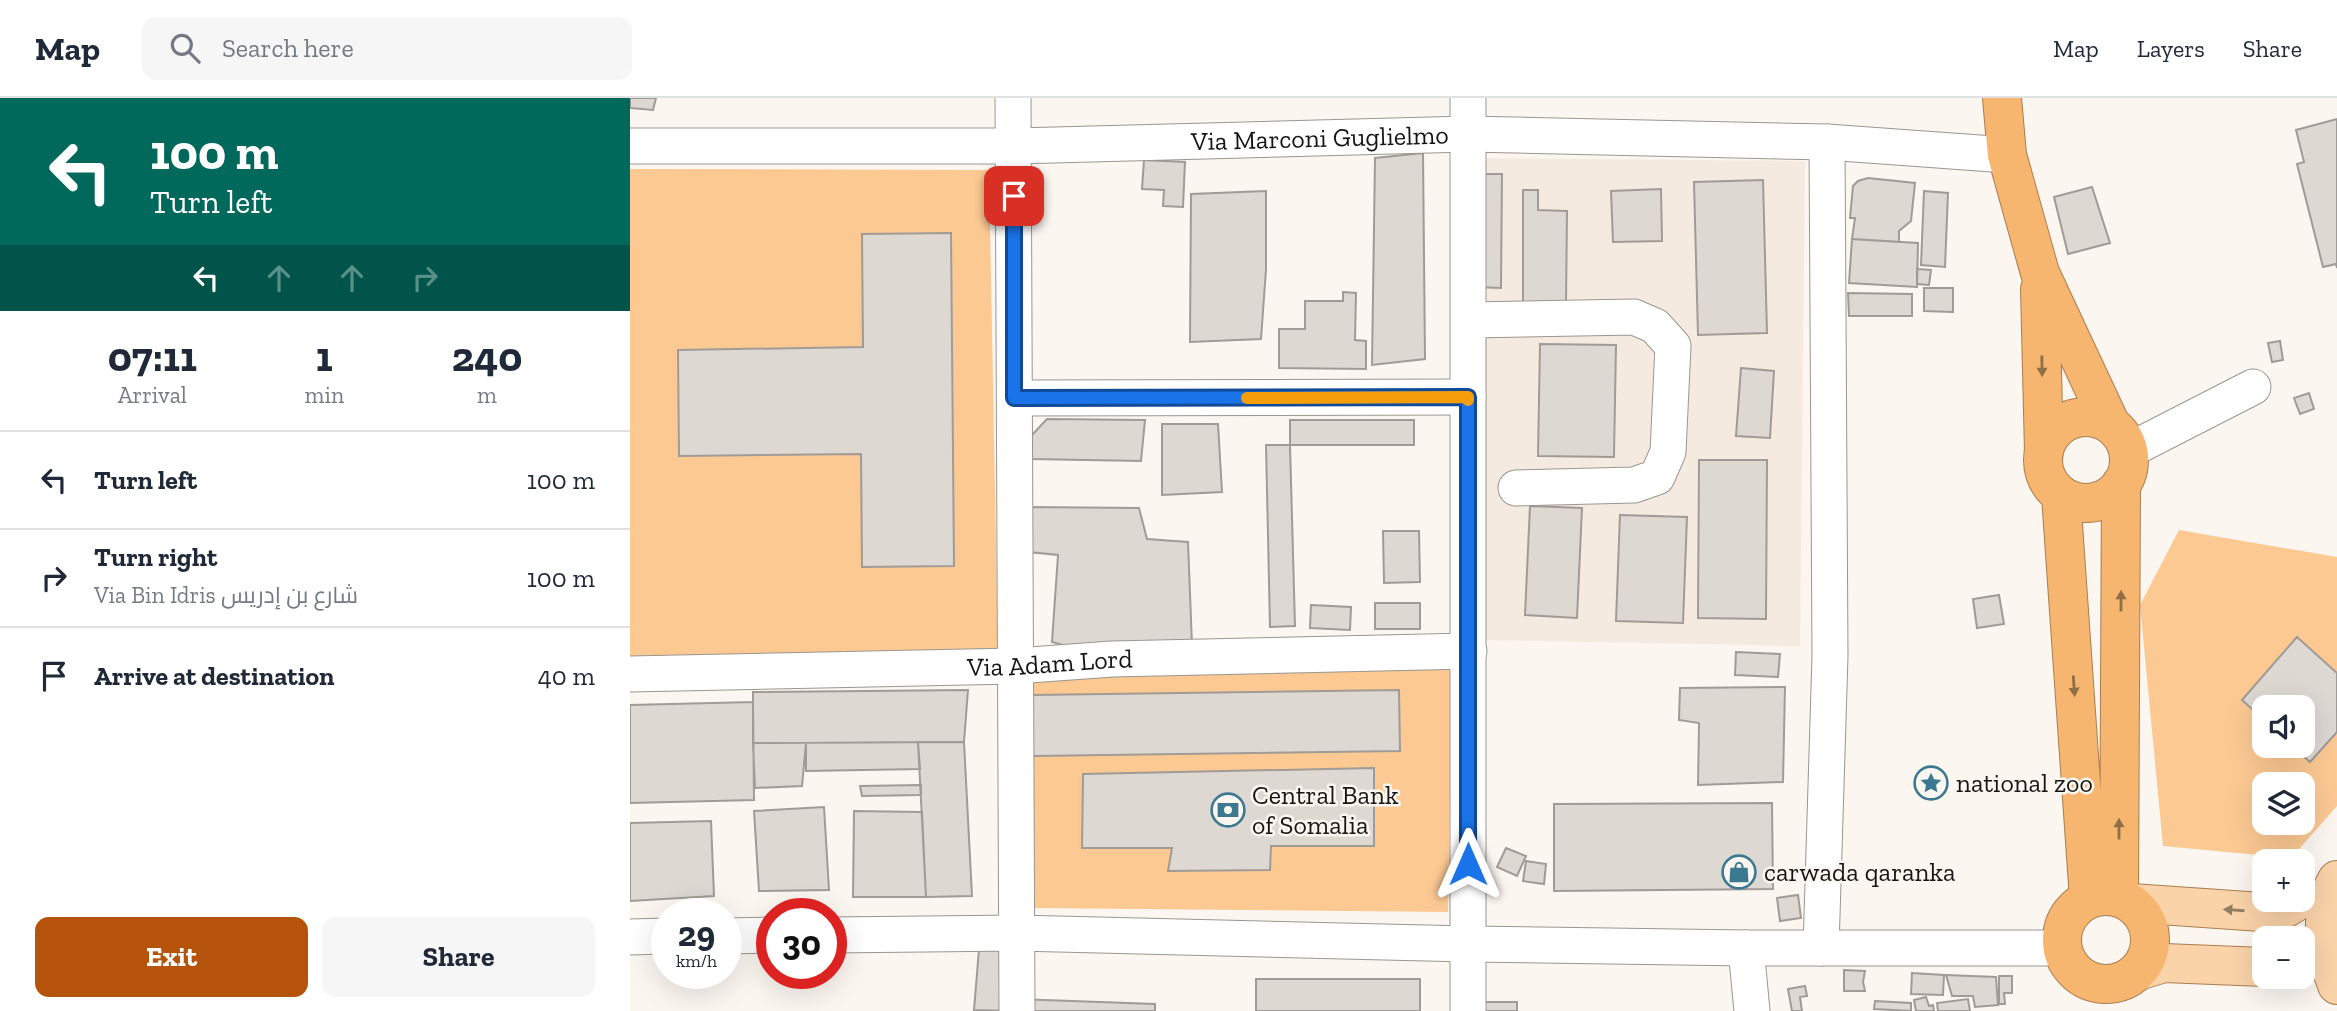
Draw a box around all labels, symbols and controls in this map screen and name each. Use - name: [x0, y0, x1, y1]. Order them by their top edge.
- search box: [142, 17, 632, 80]
- text: Map: [35, 29, 100, 68]
- icon: search: [166, 29, 204, 67]
- text: Search here: [222, 32, 354, 64]
- text: Map: [2053, 34, 2099, 63]
- text: Layers: [2137, 34, 2205, 63]
- text: Share: [2243, 34, 2302, 63]
- street label: Via Marconi Guglielmo: [1190, 119, 1449, 157]
- text: 100 m: [150, 123, 278, 182]
- icon: left: [35, 126, 126, 217]
- pin: [984, 166, 1044, 226]
- icon: arrive: [995, 177, 1033, 215]
- text: Turn left: [150, 183, 272, 221]
- icon: left: [187, 259, 225, 297]
- icon: ahead: [260, 259, 298, 297]
- icon: ahead: [333, 259, 371, 297]
- icon: right: [406, 259, 444, 297]
- text: 07:11: [108, 331, 197, 382]
- text: 1: [316, 331, 333, 382]
- text: 240: [452, 331, 522, 382]
- one-way arrow: [2036, 355, 2048, 377]
- text: Arrival: [118, 381, 187, 409]
- text: min: [305, 381, 344, 409]
- text: m: [477, 381, 497, 409]
- icon: left: [35, 461, 73, 499]
- text: Turn left: [94, 464, 197, 496]
- text: 100 m: [527, 464, 595, 496]
- text: Turn right: [94, 541, 217, 573]
- icon: right: [35, 559, 73, 597]
- text: 100 m: [527, 562, 595, 594]
- text: Via Bin Idris شارع بن إدريس: [94, 581, 358, 609]
- one-way arrow: [2115, 590, 2127, 612]
- street label: Via Adam Lord: [966, 643, 1133, 683]
- icon: arrive: [35, 657, 73, 695]
- text: Arrive at destination: [94, 660, 334, 692]
- text: 40 m: [538, 660, 595, 692]
- one-way arrow: [2069, 675, 2080, 697]
- map controls: [2252, 695, 2315, 989]
- button: sound: [2252, 695, 2315, 758]
- place icon: national zoo: [1912, 764, 1950, 802]
- place label: national zoo: [1956, 767, 2093, 799]
- button: layers: [2252, 772, 2315, 835]
- place label: Central Bank of Somalia: [1252, 779, 1399, 841]
- bank icon: Central Bank of Somalia: [1209, 791, 1247, 829]
- one-way arrow: [2113, 818, 2125, 840]
- position arrow: [1431, 827, 1505, 901]
- button: +: [2252, 849, 2315, 912]
- shop icon: carwada qaranka: [1720, 853, 1758, 891]
- place label: carwada qaranka: [1764, 856, 1956, 888]
- speed limit sign: 30: [756, 898, 847, 989]
- one-way arrow: [2222, 904, 2244, 915]
- text: 29: [678, 913, 715, 955]
- button: Exit: [35, 917, 308, 997]
- button: Share: [322, 917, 595, 997]
- button: −: [2252, 926, 2315, 989]
- text: km/h: [676, 950, 717, 972]

